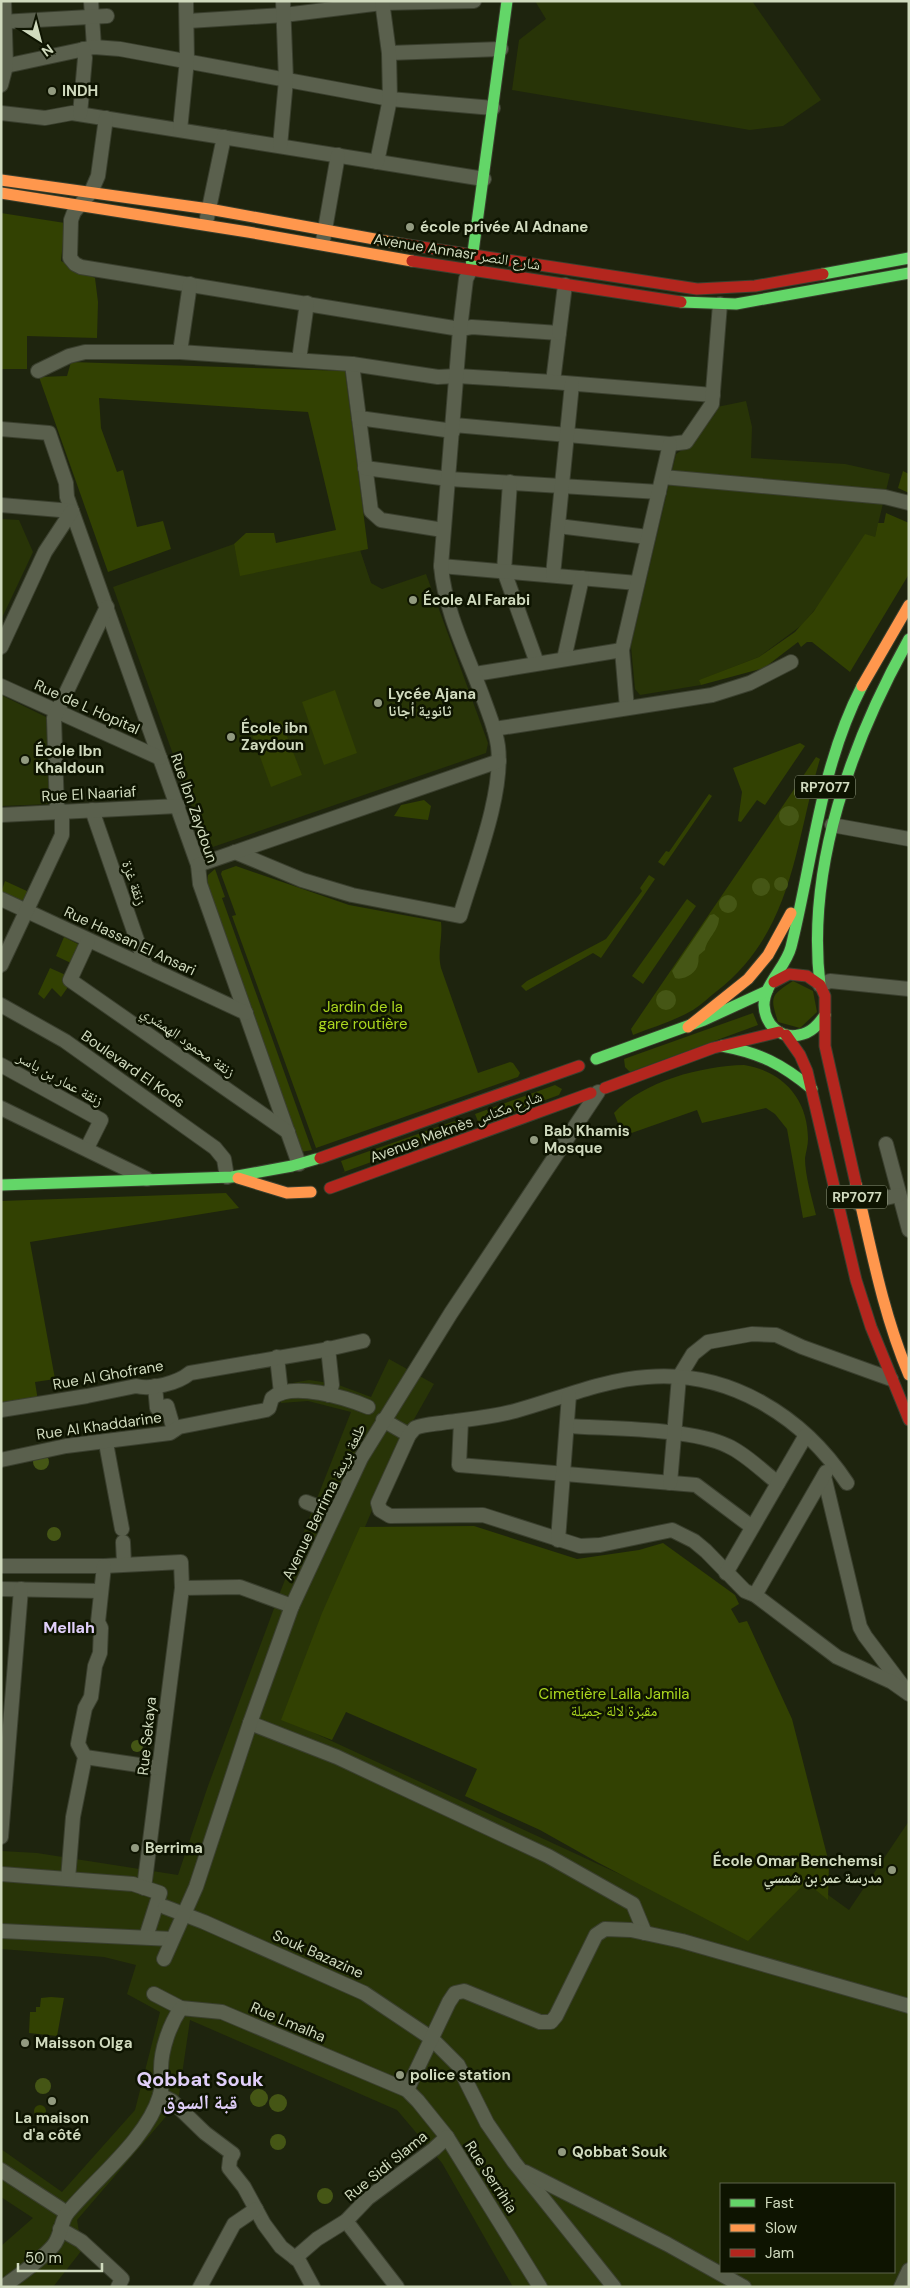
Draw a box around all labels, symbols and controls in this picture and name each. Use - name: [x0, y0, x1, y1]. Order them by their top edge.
- north arrow: [15, 15, 65, 65]
- text: N: [38, 40, 57, 61]
- place label: INDH: [62, 81, 98, 101]
- marker: INDH: [46, 85, 58, 97]
- place label: école privée Al Adnane: [420, 217, 588, 237]
- marker: école privée Al Adnane: [404, 221, 416, 233]
- street label: Avenue Annasr شارع النصر: [372, 229, 542, 275]
- place label: École Al Farabi: [423, 590, 530, 610]
- marker: École Al Farabi: [407, 594, 419, 606]
- street label: Rue de L Hopital: [31, 675, 143, 739]
- place label: Lycée Ajana ثانوية أجانا: [388, 684, 476, 721]
- marker: Lycée Ajana ثانوية أجانا: [372, 697, 384, 709]
- place label: École ibn Zaydoun: [241, 718, 308, 755]
- marker: École ibn Zaydoun: [225, 731, 237, 743]
- place label: École Ibn Khaldoun: [35, 741, 104, 778]
- street label: Rue Ibn Zaydoun: [166, 751, 222, 865]
- marker: École Ibn Khaldoun: [19, 754, 31, 766]
- road number: RP7077: [795, 776, 855, 799]
- street label: Rue El Naariaf: [41, 782, 137, 806]
- street label: زنقة غزة: [117, 858, 151, 908]
- street label: Rue Hassan El Ansari: [61, 902, 199, 980]
- park label: Jardin de la gare routière: [319, 997, 407, 1034]
- street label: زنقة محمود الهمشري: [136, 1002, 239, 1084]
- street label: Boulevard El Kods: [77, 1026, 189, 1112]
- street label: زنقة عمار بن ياسر: [12, 1047, 107, 1111]
- street label: Avenue Meknès شارع مكناس: [367, 1086, 545, 1168]
- place label: Bab Khamis Mosque: [544, 1121, 630, 1158]
- marker: Bab Khamis Mosque: [528, 1134, 540, 1146]
- road number: RP7077: [827, 1186, 887, 1208]
- street label: Rue Al Ghofrane: [51, 1355, 165, 1395]
- street label: Rue Al Khaddarine: [35, 1407, 163, 1445]
- street label: Avenue Berrima طلعة بريمة: [277, 1420, 371, 1584]
- district label: Mellah: [43, 1617, 95, 1638]
- park label: Cimetière Lalla Jamila مقبرة لالة جميلة: [539, 1684, 689, 1721]
- street label: Rue Sekaya: [133, 1696, 161, 1776]
- place label: Berrima: [145, 1838, 203, 1858]
- marker: Berrima: [129, 1842, 141, 1854]
- place label: École Omar Benchemsi مدرسة عمر بن شمسي: [713, 1851, 882, 1890]
- marker: École Omar Benchemsi مدرسة عمر بن شمسي: [886, 1864, 898, 1876]
- street label: Souk Bazazine: [269, 1925, 367, 1983]
- street label: Rue Lmalha: [247, 1997, 329, 2047]
- place label: Maisson Olga: [35, 2033, 133, 2053]
- marker: Maisson Olga: [19, 2037, 31, 2049]
- place label: police station: [410, 2065, 511, 2085]
- district label: Qobbat Souk قبة السوق: [136, 2066, 264, 2115]
- marker: police station: [394, 2069, 406, 2081]
- marker: La maison d'a côté: [46, 2095, 58, 2107]
- place label: La maison d'a côté: [15, 2108, 89, 2145]
- street label: Rue Sidi Slama: [340, 2126, 432, 2206]
- street label: Rue Serrihia: [460, 2137, 522, 2217]
- place label: Qobbat Souk: [572, 2142, 668, 2162]
- marker: Qobbat Souk: [556, 2146, 568, 2158]
- legend: [720, 2183, 895, 2273]
- text: Fast: [765, 2193, 794, 2213]
- text: Slow: [765, 2218, 798, 2238]
- scale bar: [18, 2240, 101, 2272]
- text: Jam: [765, 2243, 794, 2263]
- text: 50 m: [25, 2248, 62, 2268]

